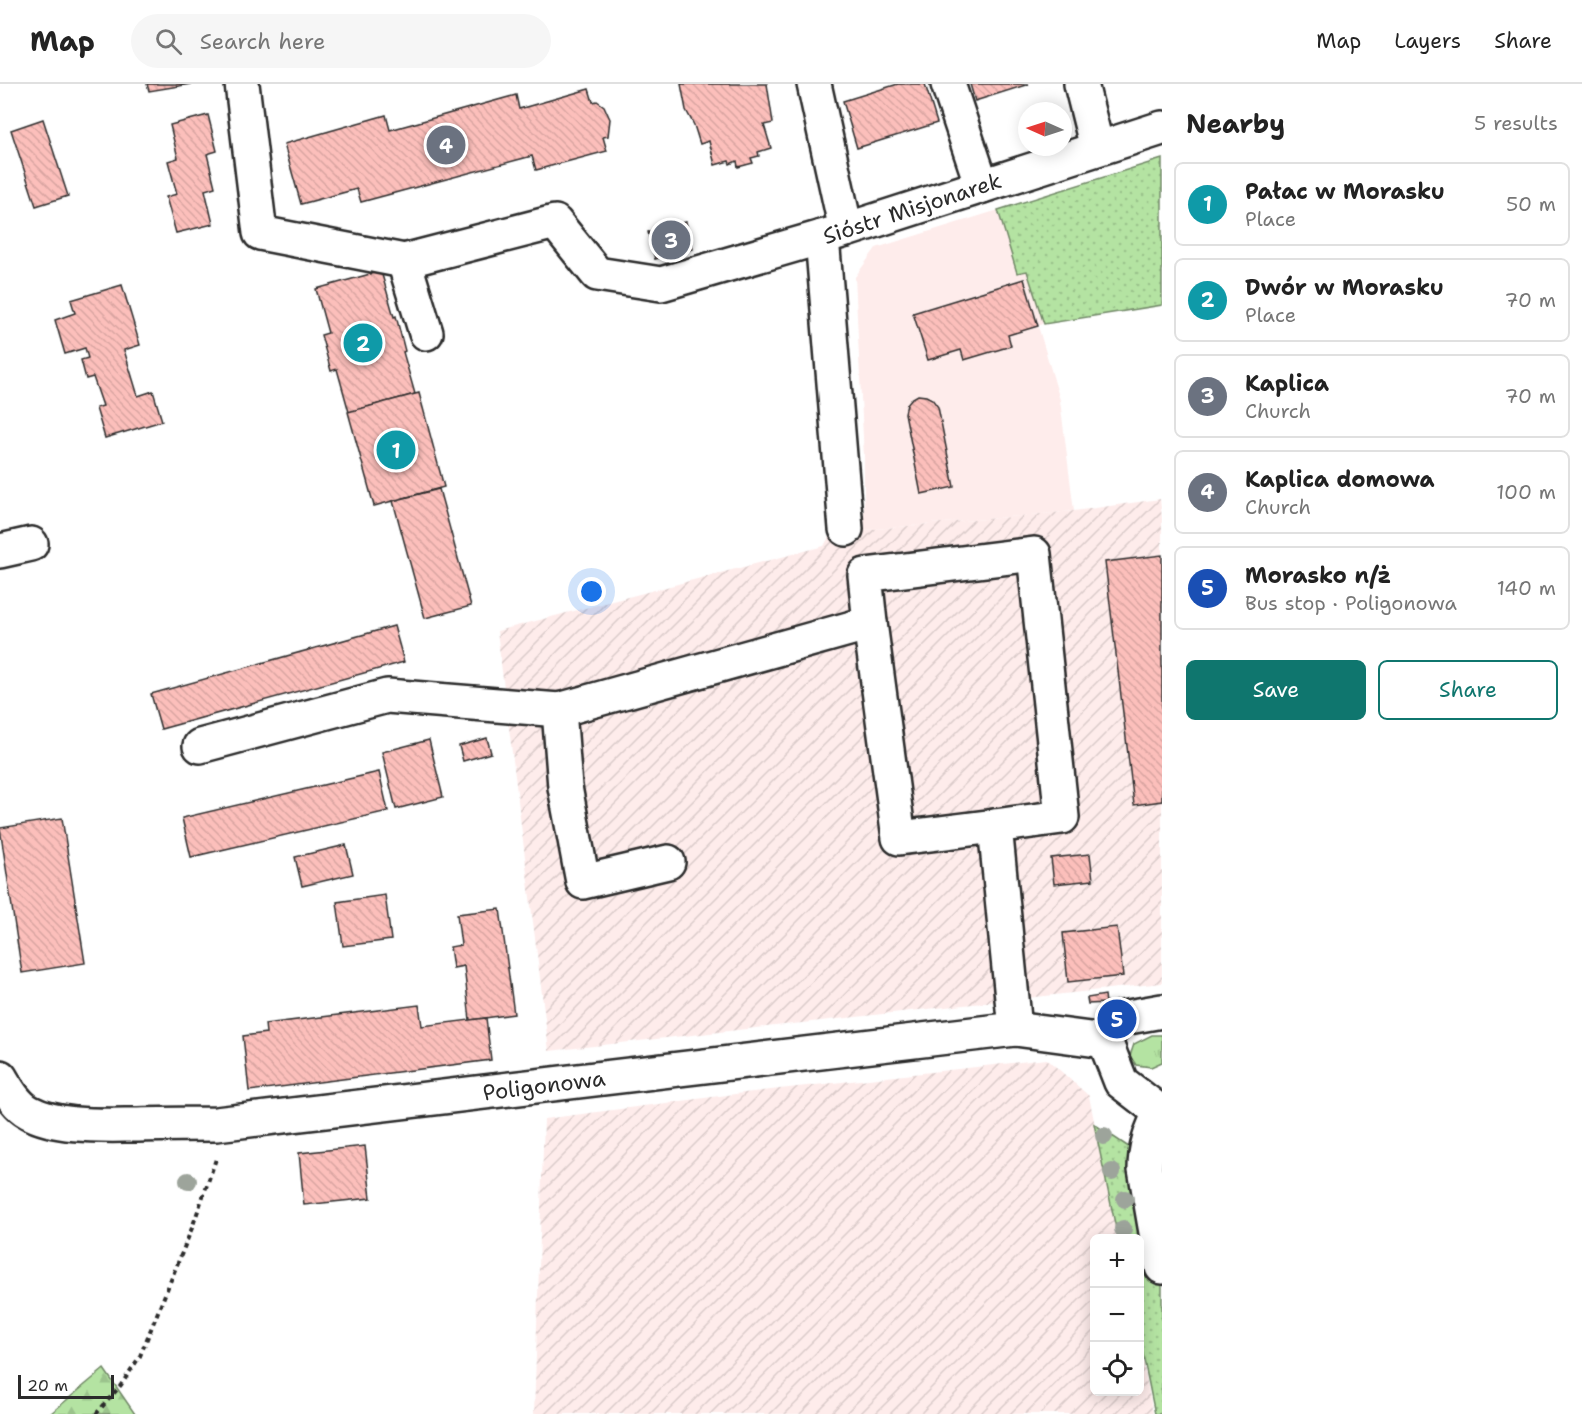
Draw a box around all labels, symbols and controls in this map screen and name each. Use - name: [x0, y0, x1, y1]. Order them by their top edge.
- search box: [131, 14, 551, 68]
- text: Map: [30, 22, 95, 60]
- icon: search: [152, 25, 185, 58]
- text: Search here: [200, 27, 325, 56]
- text: Map: [1316, 27, 1361, 55]
- text: Layers: [1394, 27, 1461, 55]
- text: Share: [1494, 27, 1552, 55]
- north arrow: [1018, 102, 1072, 156]
- text: Nearby: [1186, 106, 1285, 141]
- text: 5 results: [1474, 110, 1558, 136]
- pin: 4: [426, 122, 466, 168]
- street label: Sióstr Misjonarek: [819, 166, 1005, 251]
- text: Pałac w Morasku: [1245, 177, 1445, 206]
- text: 1: [1203, 191, 1212, 217]
- text: 50 m: [1506, 191, 1556, 217]
- text: Place: [1245, 206, 1296, 232]
- pin: 3: [652, 218, 690, 262]
- text: Dwór w Morasku: [1245, 273, 1444, 302]
- text: 2: [1201, 287, 1215, 313]
- text: 70 m: [1504, 287, 1556, 313]
- text: Place: [1245, 302, 1296, 328]
- pin: 2: [344, 320, 382, 366]
- text: Kaplica: [1245, 369, 1329, 398]
- text: 3: [1201, 383, 1215, 409]
- text: 70 m: [1504, 383, 1556, 409]
- text: Church: [1245, 398, 1311, 424]
- pin: 1: [376, 428, 416, 472]
- text: Kaplica domowa: [1245, 465, 1435, 494]
- text: 4: [1201, 479, 1215, 505]
- text: 100 m: [1496, 479, 1556, 505]
- text: Church: [1245, 494, 1311, 520]
- text: Morasko n/ż: [1245, 561, 1391, 590]
- text: 5: [1201, 575, 1214, 601]
- text: 140 m: [1497, 575, 1556, 601]
- your location: [577, 577, 606, 606]
- text: Bus stop · Poligonowa: [1245, 590, 1457, 616]
- button: Save: [1186, 660, 1366, 720]
- button: Share: [1378, 660, 1558, 720]
- pin: 5: [1098, 996, 1136, 1042]
- street label: Poligonowa: [481, 1064, 607, 1107]
- map controls: [1090, 1234, 1144, 1396]
- button: +: [1090, 1234, 1144, 1288]
- button: −: [1090, 1288, 1144, 1342]
- button: locate: [1090, 1342, 1144, 1396]
- scale bar: [18, 1372, 114, 1400]
- text: 20 m: [27, 1375, 68, 1396]

